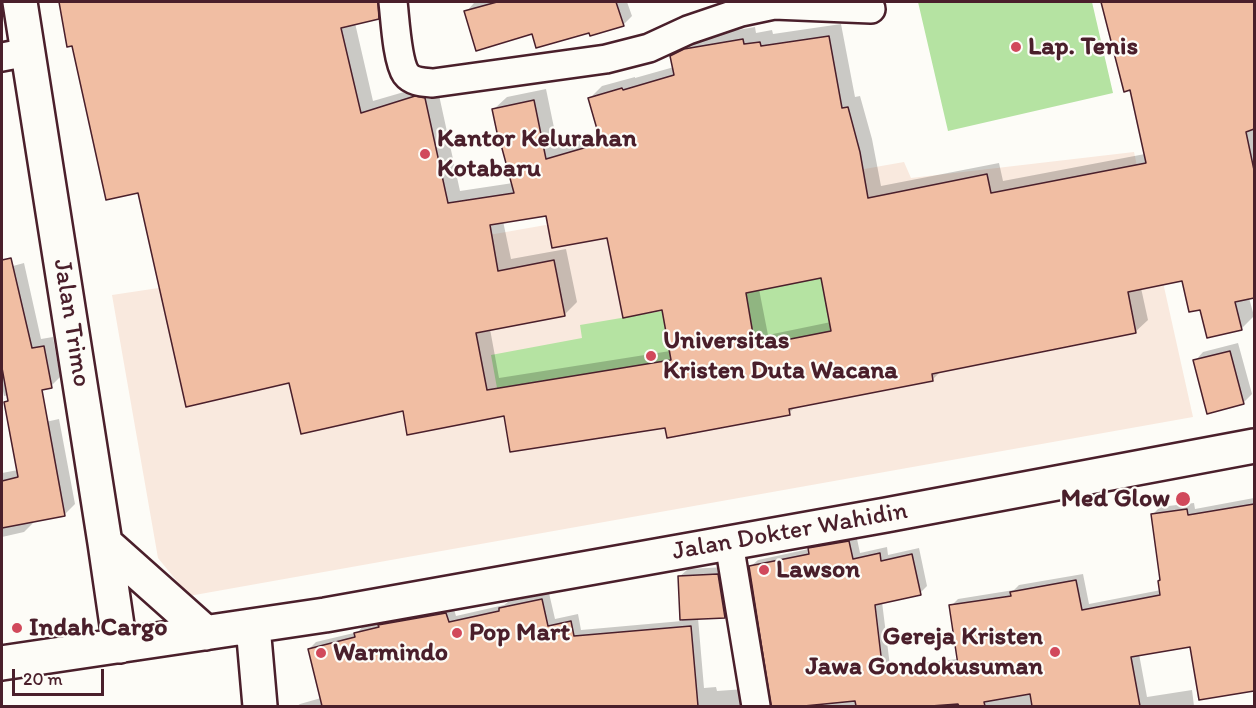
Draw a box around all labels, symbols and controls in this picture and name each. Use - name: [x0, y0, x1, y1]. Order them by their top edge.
- place label: Lap. Tenis: [1028, 31, 1138, 63]
- marker: Lap. Tenis: [1009, 40, 1023, 54]
- place label: Kantor Kelurahan Kotabaru: [437, 123, 637, 184]
- marker: Kantor Kelurahan Kotabaru: [418, 147, 432, 161]
- street label: Jalan Trimo: [45, 257, 97, 389]
- place label: Universitas Kristen Duta Wacana: [663, 325, 898, 386]
- marker: Universitas Kristen Duta Wacana: [644, 349, 658, 363]
- place label: Med Glow: [1061, 483, 1170, 515]
- marker: Med Glow: [1174, 490, 1192, 508]
- street label: Jalan Dokter Wahidin: [670, 496, 910, 568]
- place label: Lawson: [776, 554, 860, 586]
- marker: Lawson: [757, 563, 771, 577]
- place label: Indah Cargo: [29, 612, 168, 644]
- place label: Pop Mart: [469, 617, 570, 649]
- marker: Indah Cargo: [10, 621, 24, 635]
- place label: Gereja Kristen Jawa Gondokusuman: [806, 621, 1043, 682]
- marker: Pop Mart: [450, 626, 464, 640]
- place label: Warmindo: [333, 637, 448, 669]
- marker: Gereja Kristen Jawa Gondokusuman: [1048, 645, 1062, 659]
- marker: Warmindo: [314, 646, 328, 660]
- scale bar: [15, 657, 106, 695]
- text: 20 m: [23, 668, 63, 690]

